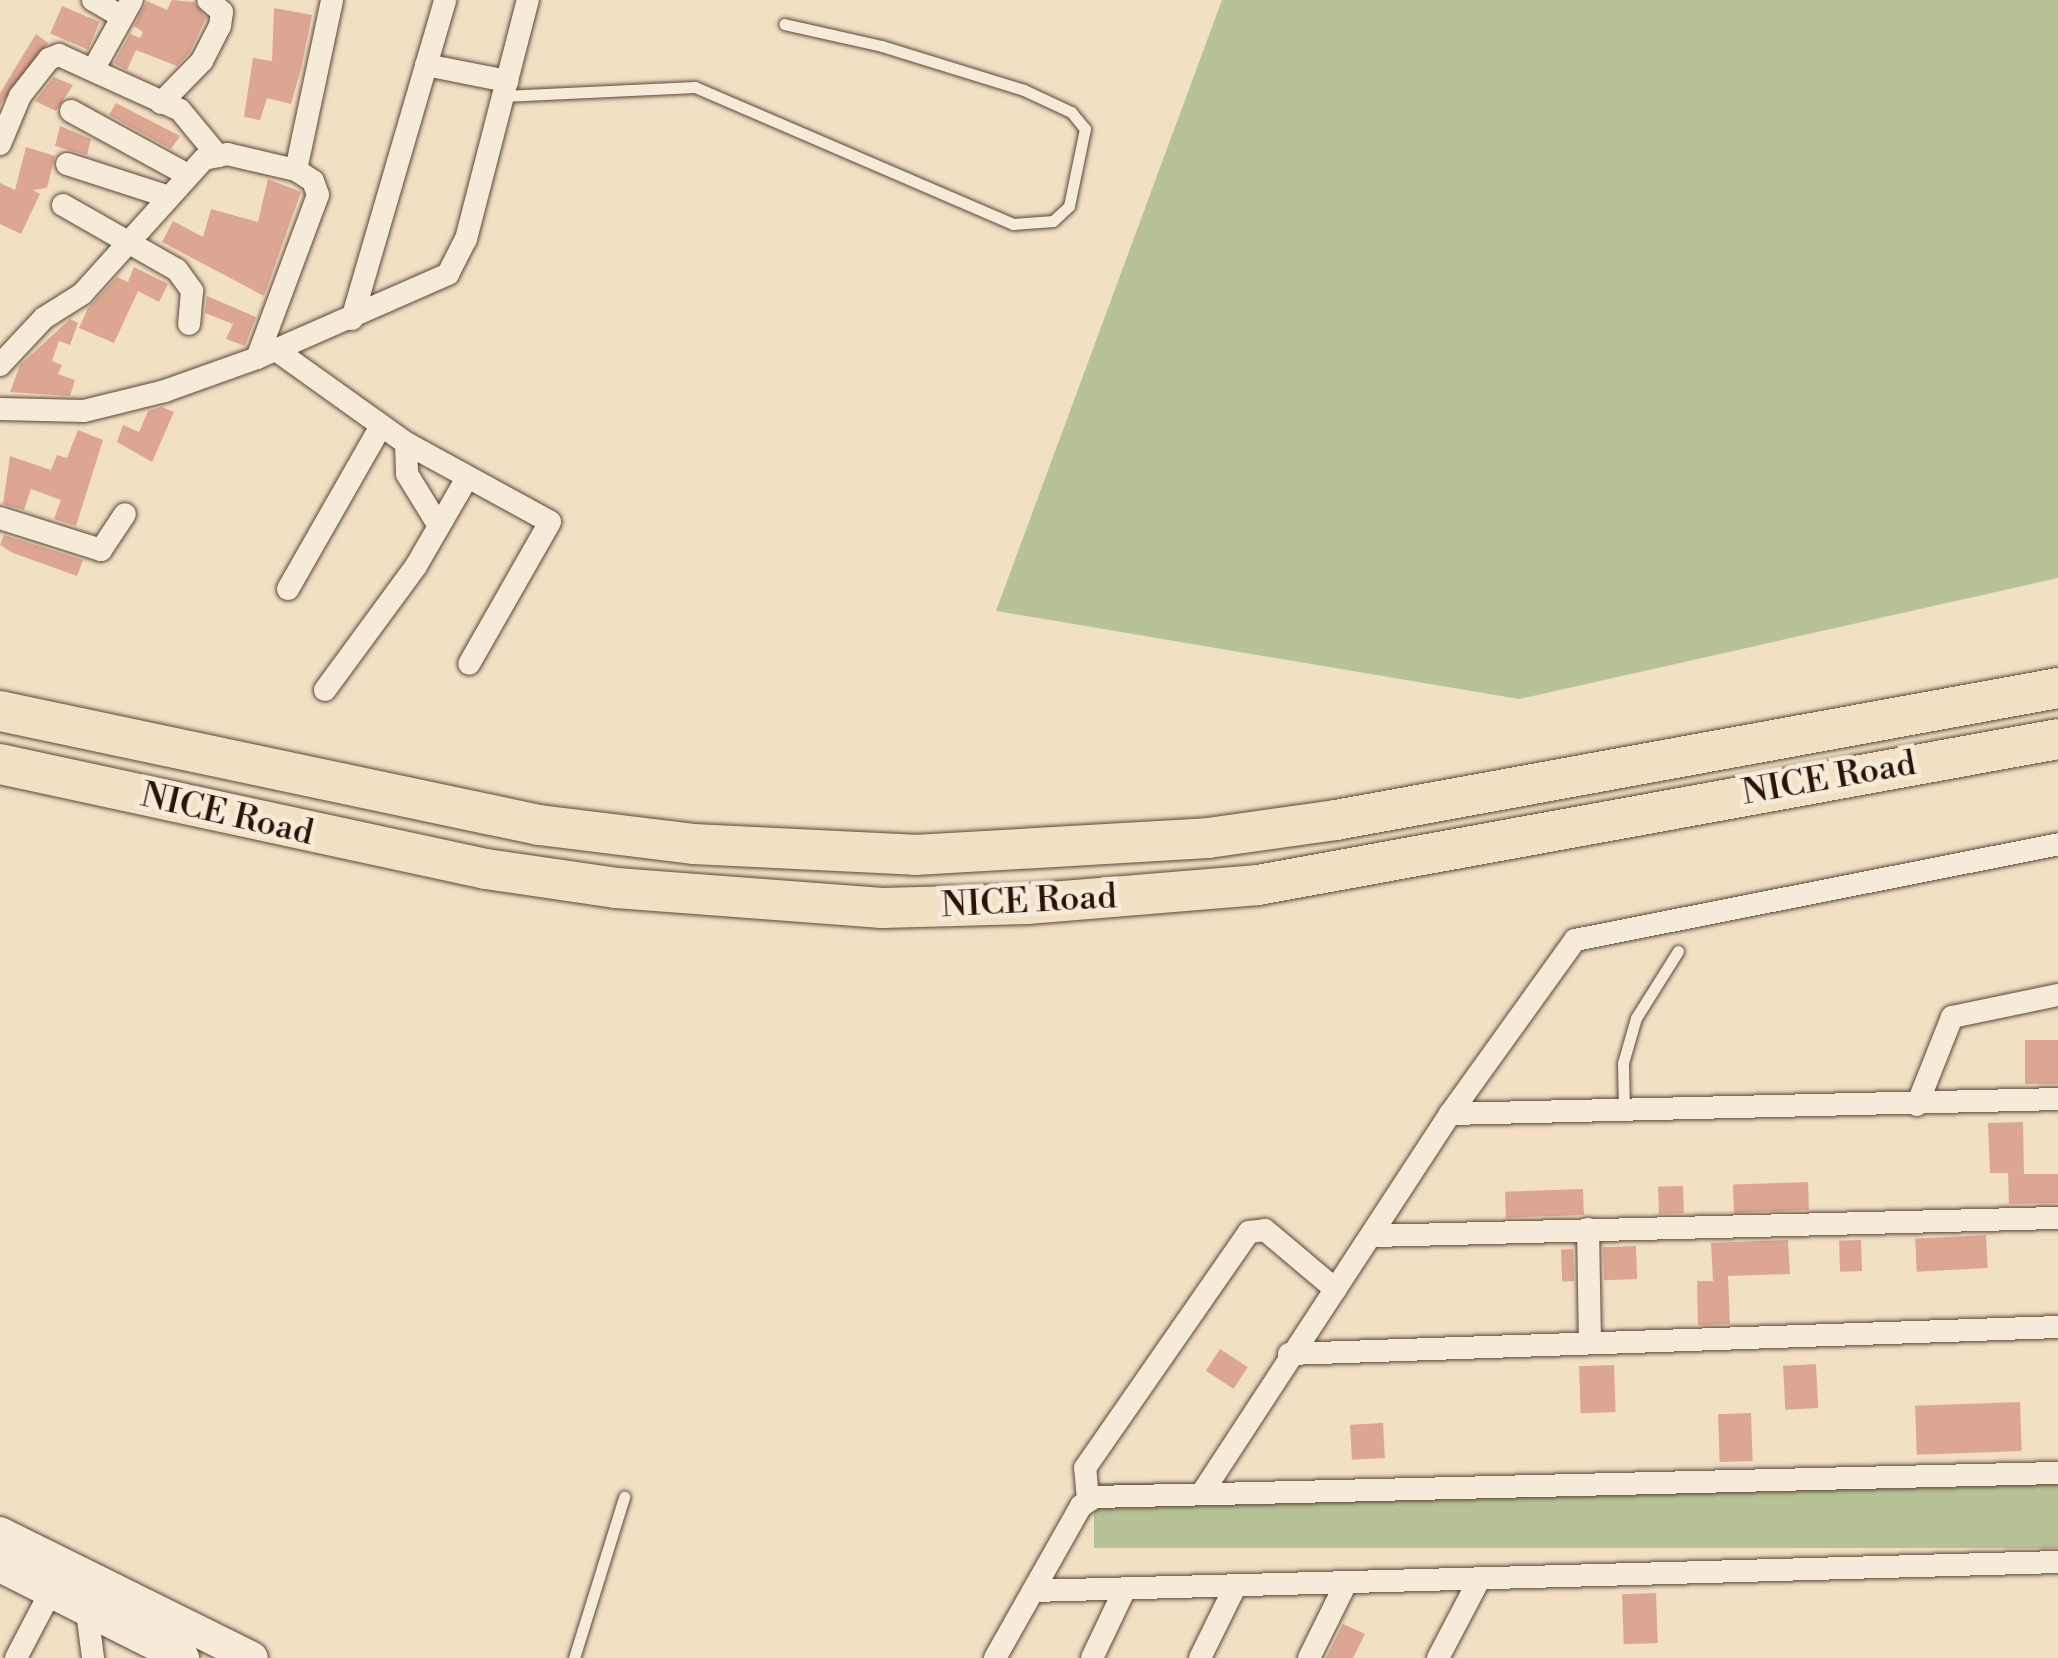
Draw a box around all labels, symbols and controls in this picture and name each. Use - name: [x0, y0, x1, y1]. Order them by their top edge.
- street label: NICE Road: [1739, 743, 1919, 815]
- street label: NICE Road: [137, 775, 317, 855]
- street label: NICE Road: [940, 876, 1118, 928]

